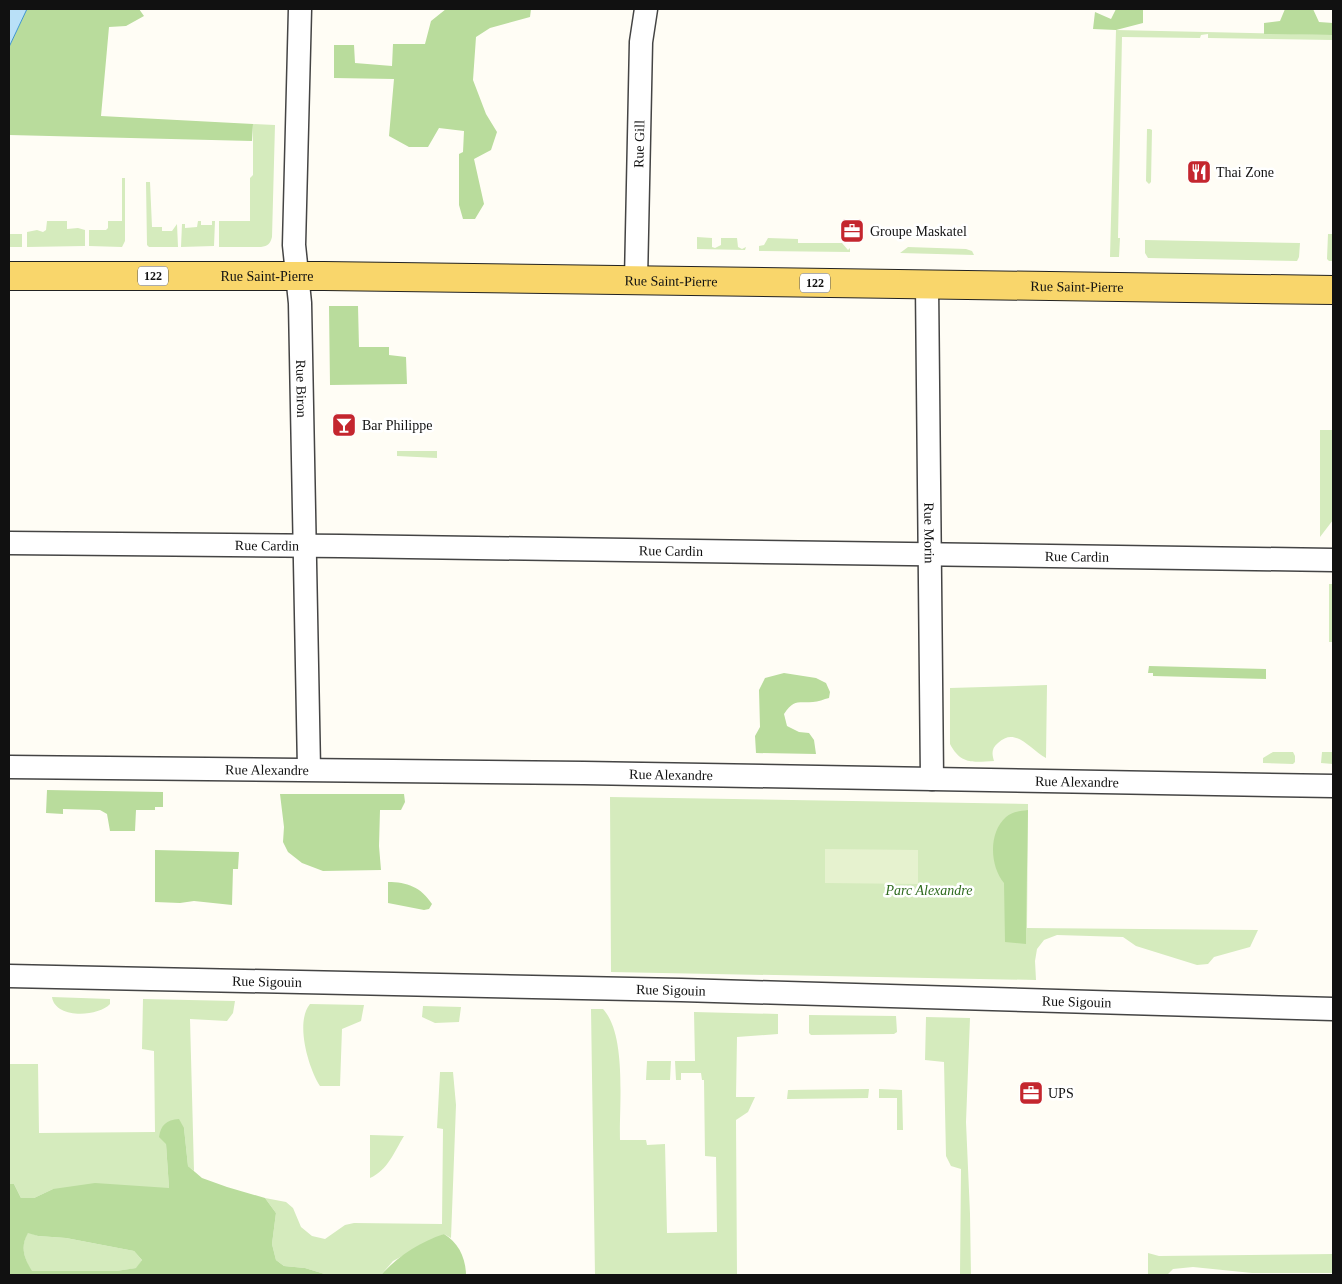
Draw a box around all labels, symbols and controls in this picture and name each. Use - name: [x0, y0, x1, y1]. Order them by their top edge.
- street label: Rue Gill: [631, 120, 647, 168]
- restaurant icon: Thai Zone: [1186, 159, 1212, 185]
- place label: Thai Zone: [1216, 165, 1274, 180]
- office icon: Groupe Maskatel: [839, 218, 865, 244]
- place label: Groupe Maskatel: [870, 224, 967, 239]
- road number: 122: [138, 266, 168, 286]
- street label: Rue Saint-Pierre: [221, 269, 314, 284]
- street label: Rue Saint-Pierre: [624, 273, 718, 289]
- road number: 122: [800, 274, 830, 292]
- street label: Rue Saint-Pierre: [1030, 278, 1124, 295]
- street label: Rue Biron: [294, 359, 310, 418]
- bar icon: Bar Philippe: [331, 412, 357, 438]
- place label: Bar Philippe: [362, 418, 432, 433]
- street label: Rue Morin: [922, 502, 937, 564]
- street label: Rue Cardin: [235, 538, 299, 553]
- street label: Rue Cardin: [639, 543, 703, 559]
- street label: Rue Cardin: [1045, 548, 1109, 564]
- street label: Rue Alexandre: [225, 762, 309, 778]
- street label: Rue Alexandre: [629, 766, 713, 783]
- street label: Rue Alexandre: [1035, 773, 1119, 790]
- park label: Parc Alexandre: [885, 883, 972, 898]
- street label: Rue Sigouin: [232, 973, 302, 990]
- street label: Rue Sigouin: [636, 982, 706, 998]
- street label: Rue Sigouin: [1042, 993, 1112, 1010]
- office icon: UPS: [1018, 1080, 1044, 1106]
- place label: UPS: [1048, 1086, 1074, 1101]

